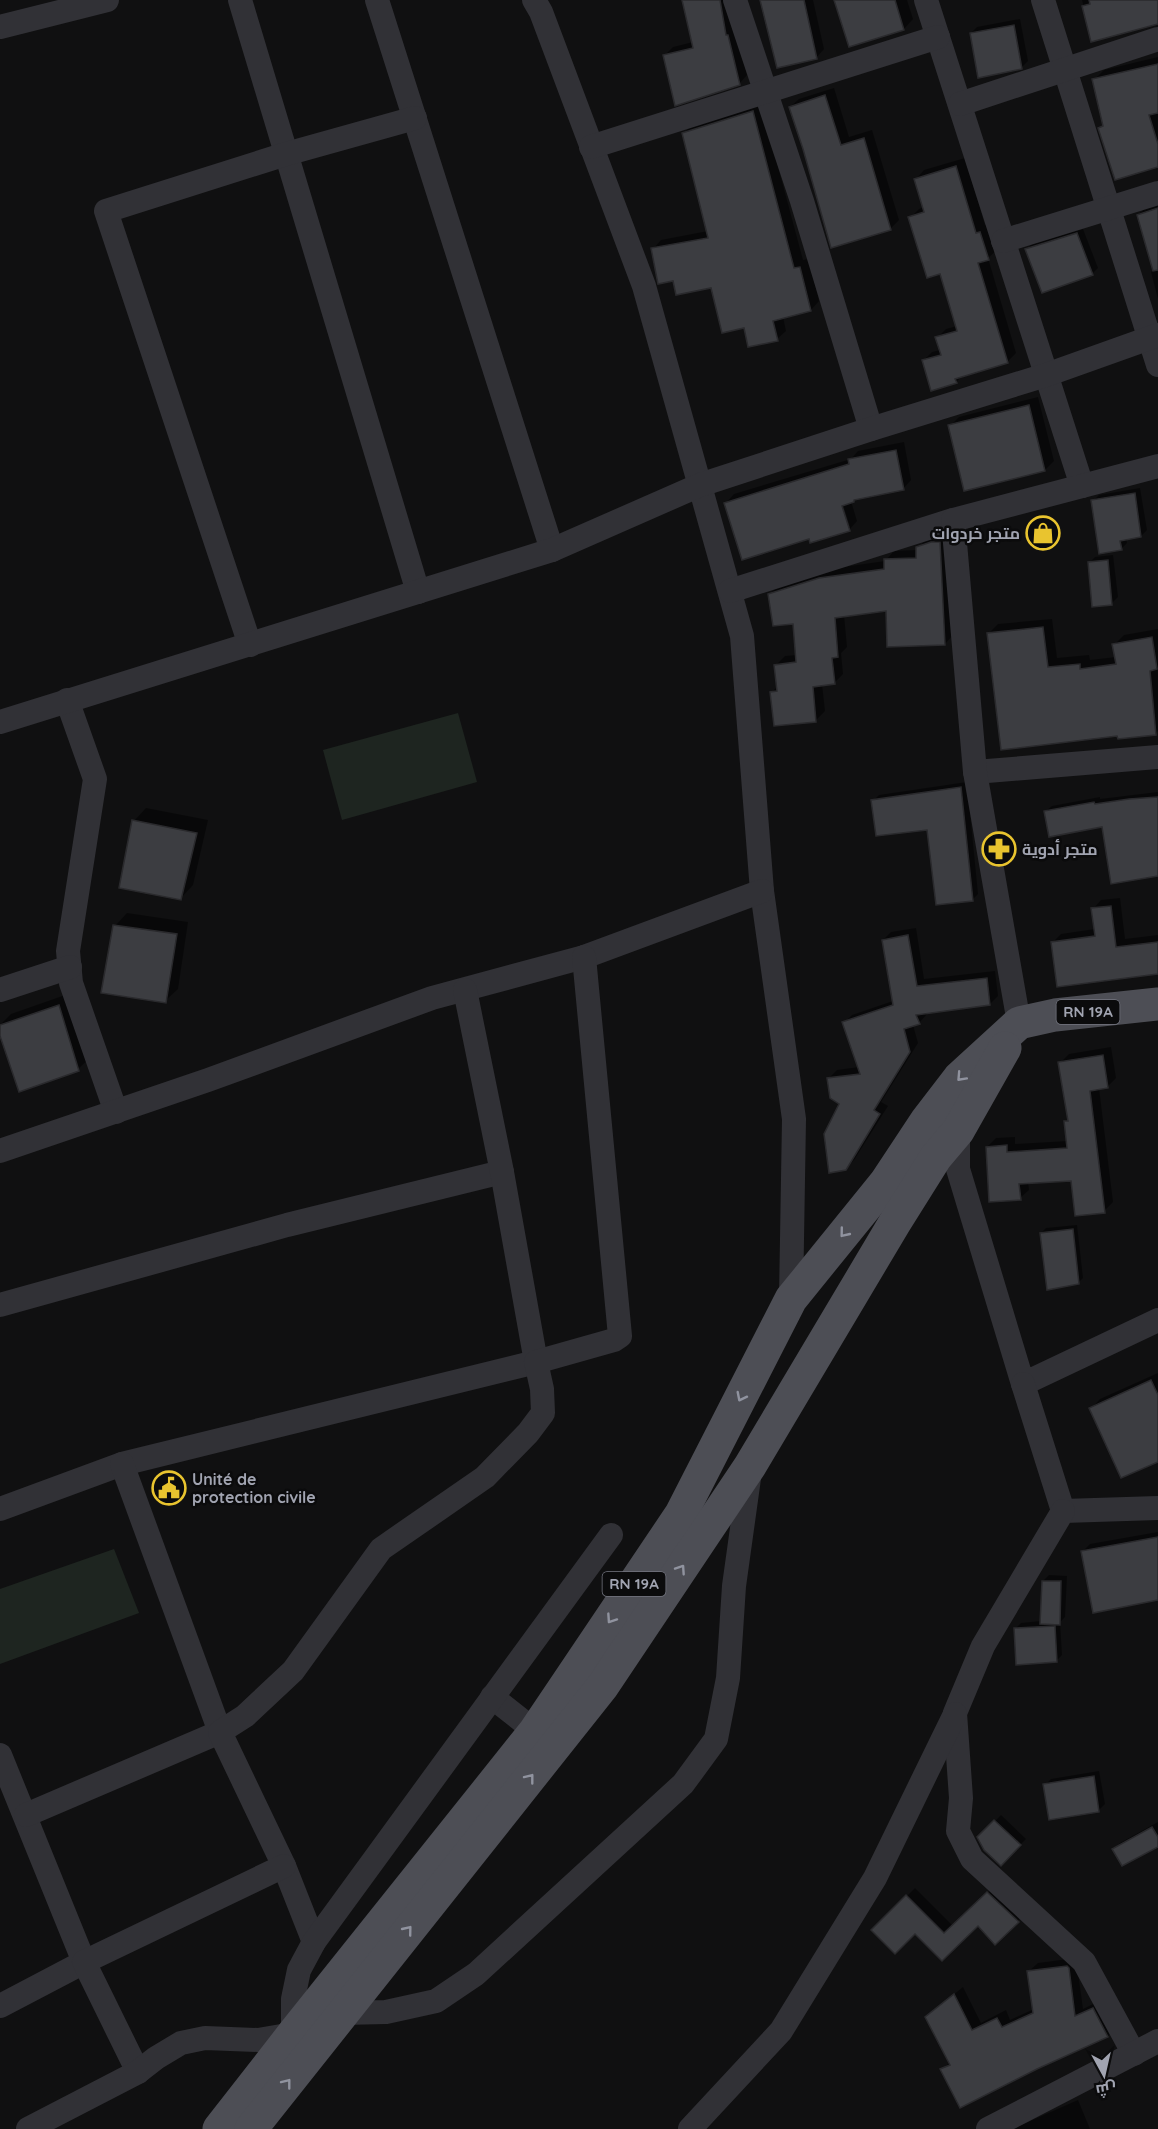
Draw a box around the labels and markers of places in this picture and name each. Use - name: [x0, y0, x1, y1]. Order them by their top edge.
- shop icon: متجر خردوات: [1025, 515, 1061, 551]
- place label: متجر خردوات: [932, 523, 1020, 543]
- pharmacy icon: متجر أدوية: [981, 831, 1017, 867]
- place label: متجر أدوية: [1022, 839, 1098, 859]
- place label: Unité de protection civile: [192, 1469, 316, 1507]
- public building icon: Unité de protection civile: [151, 1470, 187, 1506]

